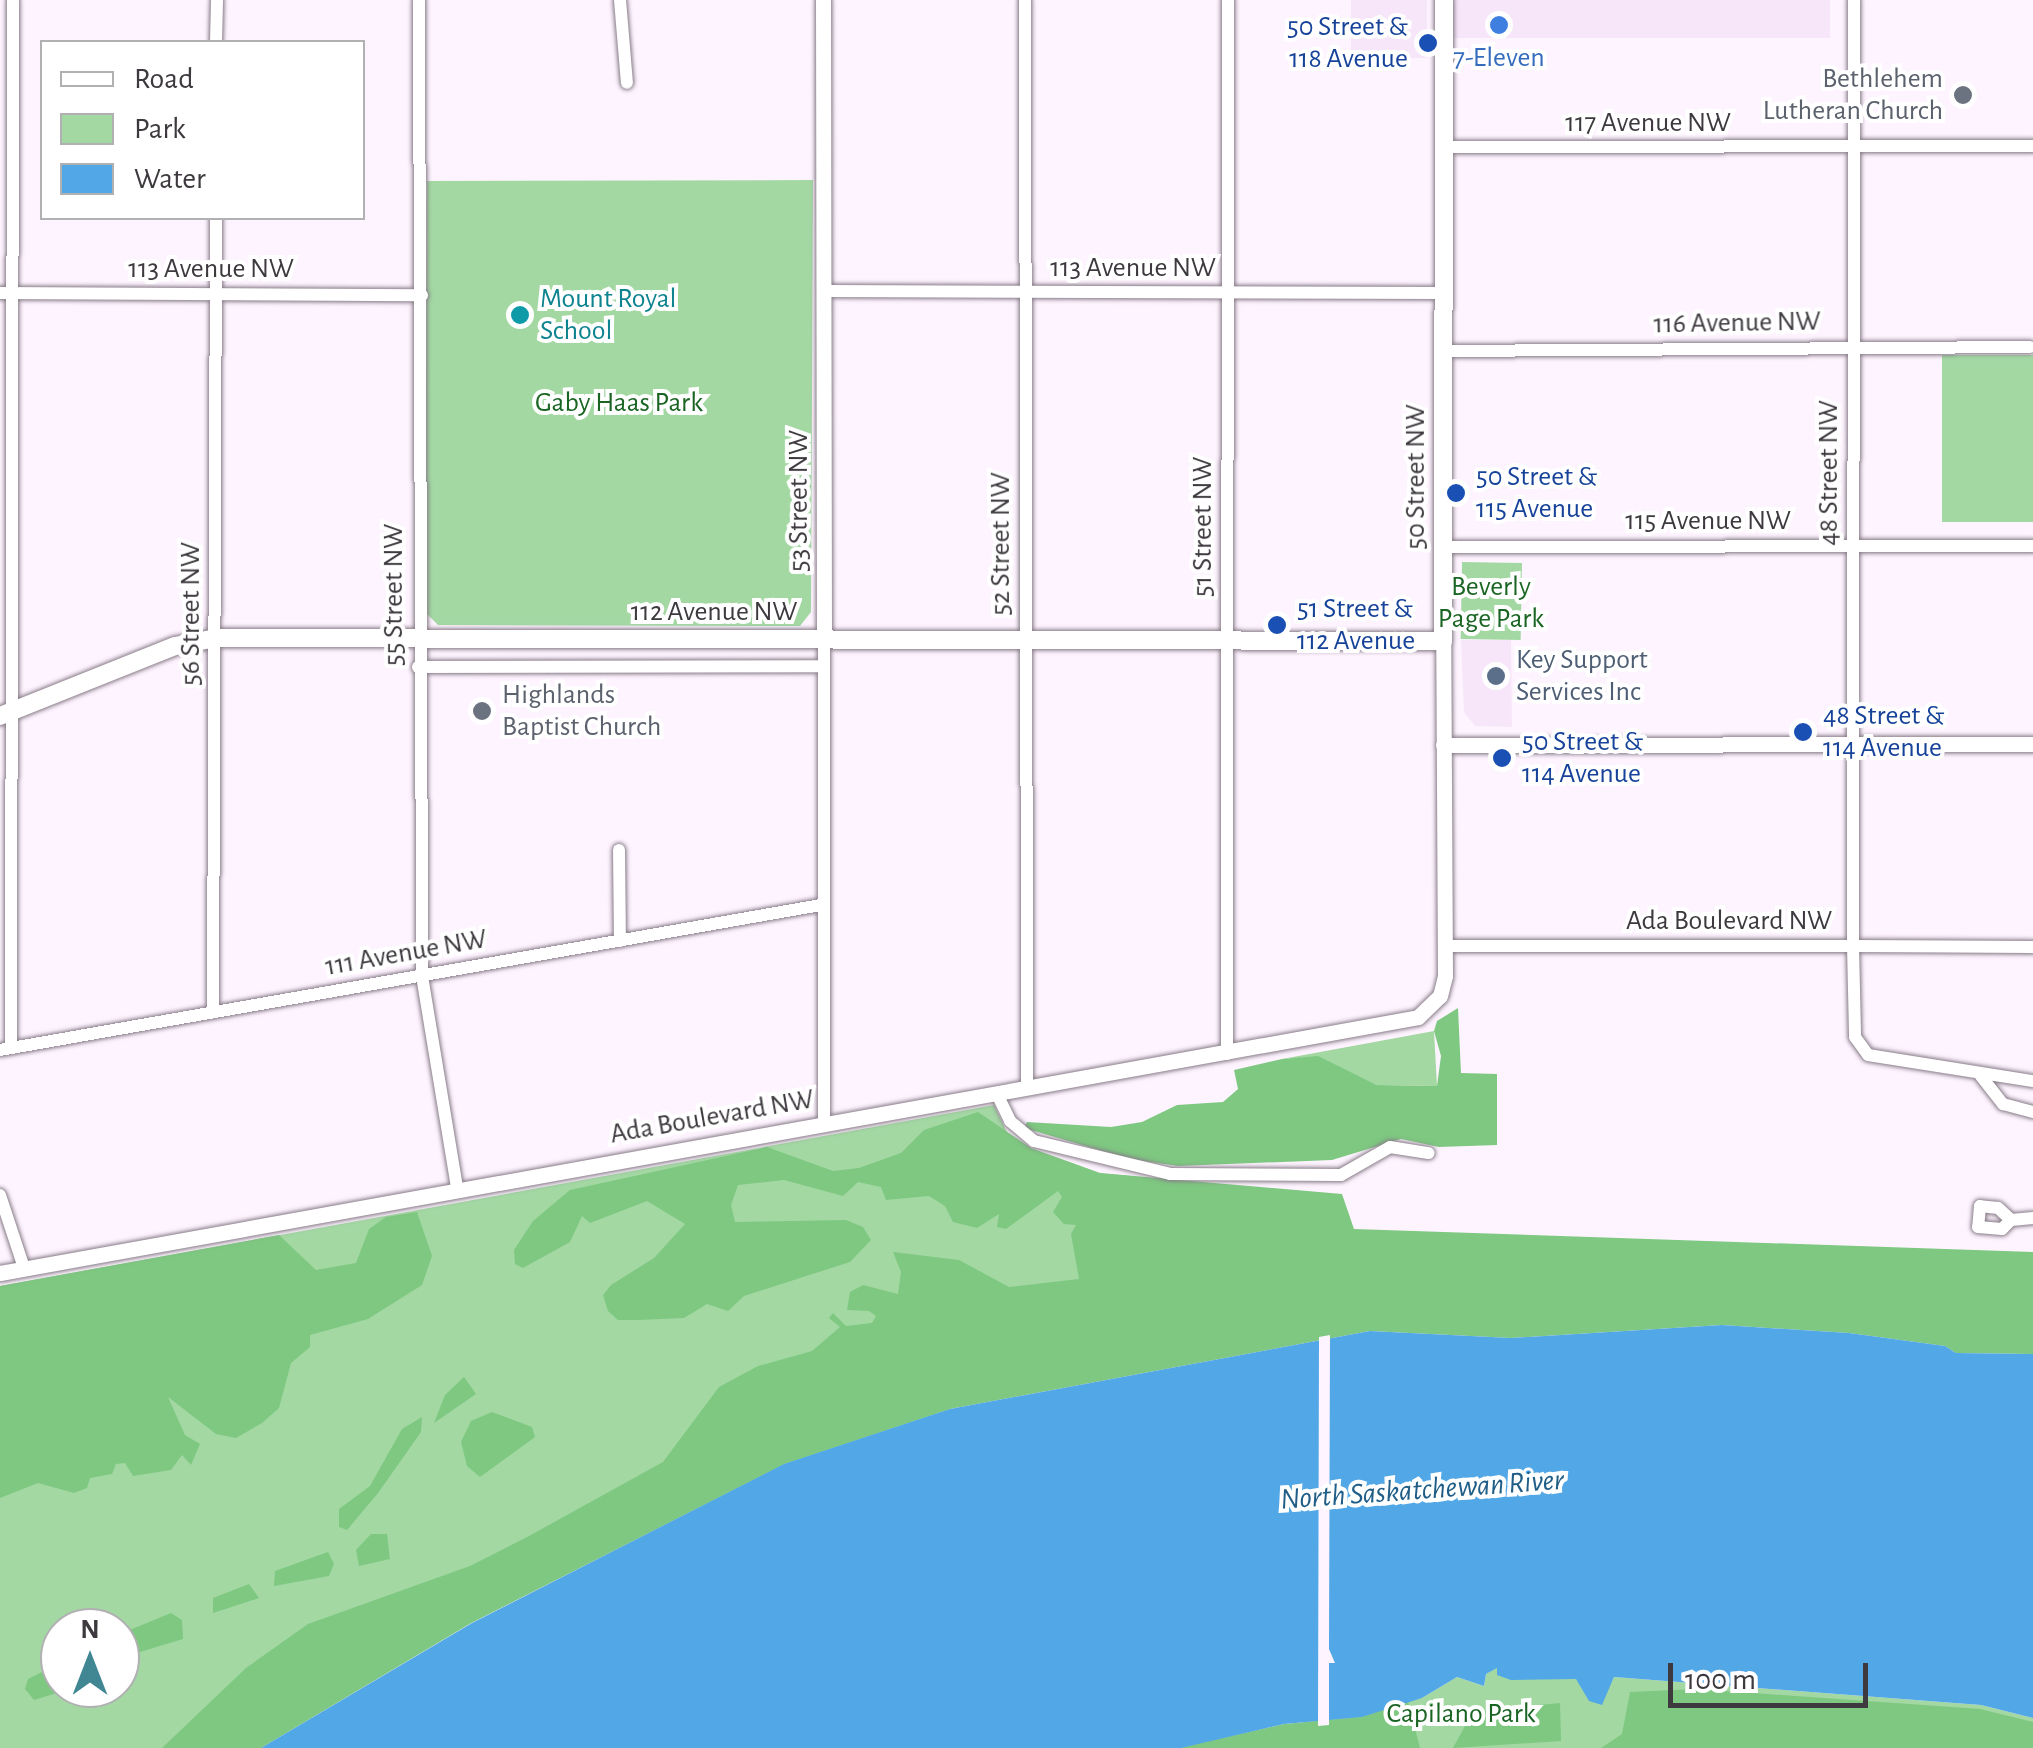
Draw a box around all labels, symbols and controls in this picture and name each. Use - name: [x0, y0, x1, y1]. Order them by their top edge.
- place label: 50 Street & 118 Avenue: [1287, 10, 1408, 76]
- marker: 7-Eleven: [1488, 14, 1510, 36]
- marker: 50 Street & 118 Avenue: [1417, 32, 1439, 54]
- legend: [40, 40, 365, 220]
- place label: 7-Eleven: [1453, 41, 1545, 75]
- place label: Bethlehem Lutheran Church: [1763, 62, 1943, 128]
- text: Road: [134, 64, 194, 94]
- marker: Bethlehem Lutheran Church: [1952, 84, 1974, 106]
- street label: 117 Avenue NW: [1565, 106, 1731, 140]
- text: Park: [134, 114, 186, 144]
- text: Water: [134, 164, 206, 194]
- street label: 113 Avenue NW: [1050, 251, 1216, 285]
- street label: 113 Avenue NW: [128, 252, 294, 286]
- place label: Mount Royal School: [540, 282, 677, 348]
- marker: Mount Royal School: [509, 304, 531, 326]
- street label: 116 Avenue NW: [1653, 305, 1821, 341]
- park label: Gaby Haas Park: [535, 386, 703, 420]
- street label: 48 Street NW: [1812, 400, 1846, 546]
- street label: 50 Street NW: [1399, 404, 1433, 550]
- street label: 53 Street NW: [782, 430, 816, 572]
- street label: 51 Street NW: [1186, 457, 1220, 597]
- place label: 50 Street & 115 Avenue: [1476, 460, 1597, 526]
- street label: 52 Street NW: [984, 472, 1018, 616]
- marker: 50 Street & 115 Avenue: [1445, 482, 1467, 504]
- street label: 115 Avenue NW: [1625, 504, 1791, 538]
- street label: 55 Street NW: [377, 524, 411, 666]
- street label: 56 Street NW: [174, 542, 208, 686]
- park label: Beverly Page Park: [1438, 570, 1544, 636]
- place label: 51 Street & 112 Avenue: [1297, 592, 1415, 658]
- street label: 112 Avenue NW: [631, 595, 797, 629]
- marker: 51 Street & 112 Avenue: [1266, 614, 1288, 636]
- place label: Key Support Services Inc: [1516, 643, 1648, 709]
- marker: Key Support Services Inc: [1485, 665, 1507, 687]
- place label: Highlands Baptist Church: [502, 678, 661, 744]
- place label: 48 Street & 114 Avenue: [1823, 699, 1944, 765]
- marker: Highlands Baptist Church: [471, 700, 493, 722]
- marker: 48 Street & 114 Avenue: [1792, 721, 1814, 743]
- place label: 50 Street & 114 Avenue: [1522, 725, 1643, 791]
- marker: 50 Street & 114 Avenue: [1491, 747, 1513, 769]
- street label: Ada Boulevard NW: [1626, 904, 1832, 938]
- street label: 111 Avenue NW: [323, 922, 489, 984]
- street label: Ada Boulevard NW: [608, 1083, 816, 1151]
- water label: North Saskatchewan River: [1279, 1462, 1565, 1518]
- north arrow: [40, 1608, 140, 1708]
- text: N: [80, 1616, 100, 1644]
- scale bar: [1673, 1643, 1873, 1705]
- text: 100 m: [1685, 1665, 1756, 1695]
- park label: Capilano Park: [1386, 1697, 1536, 1731]

